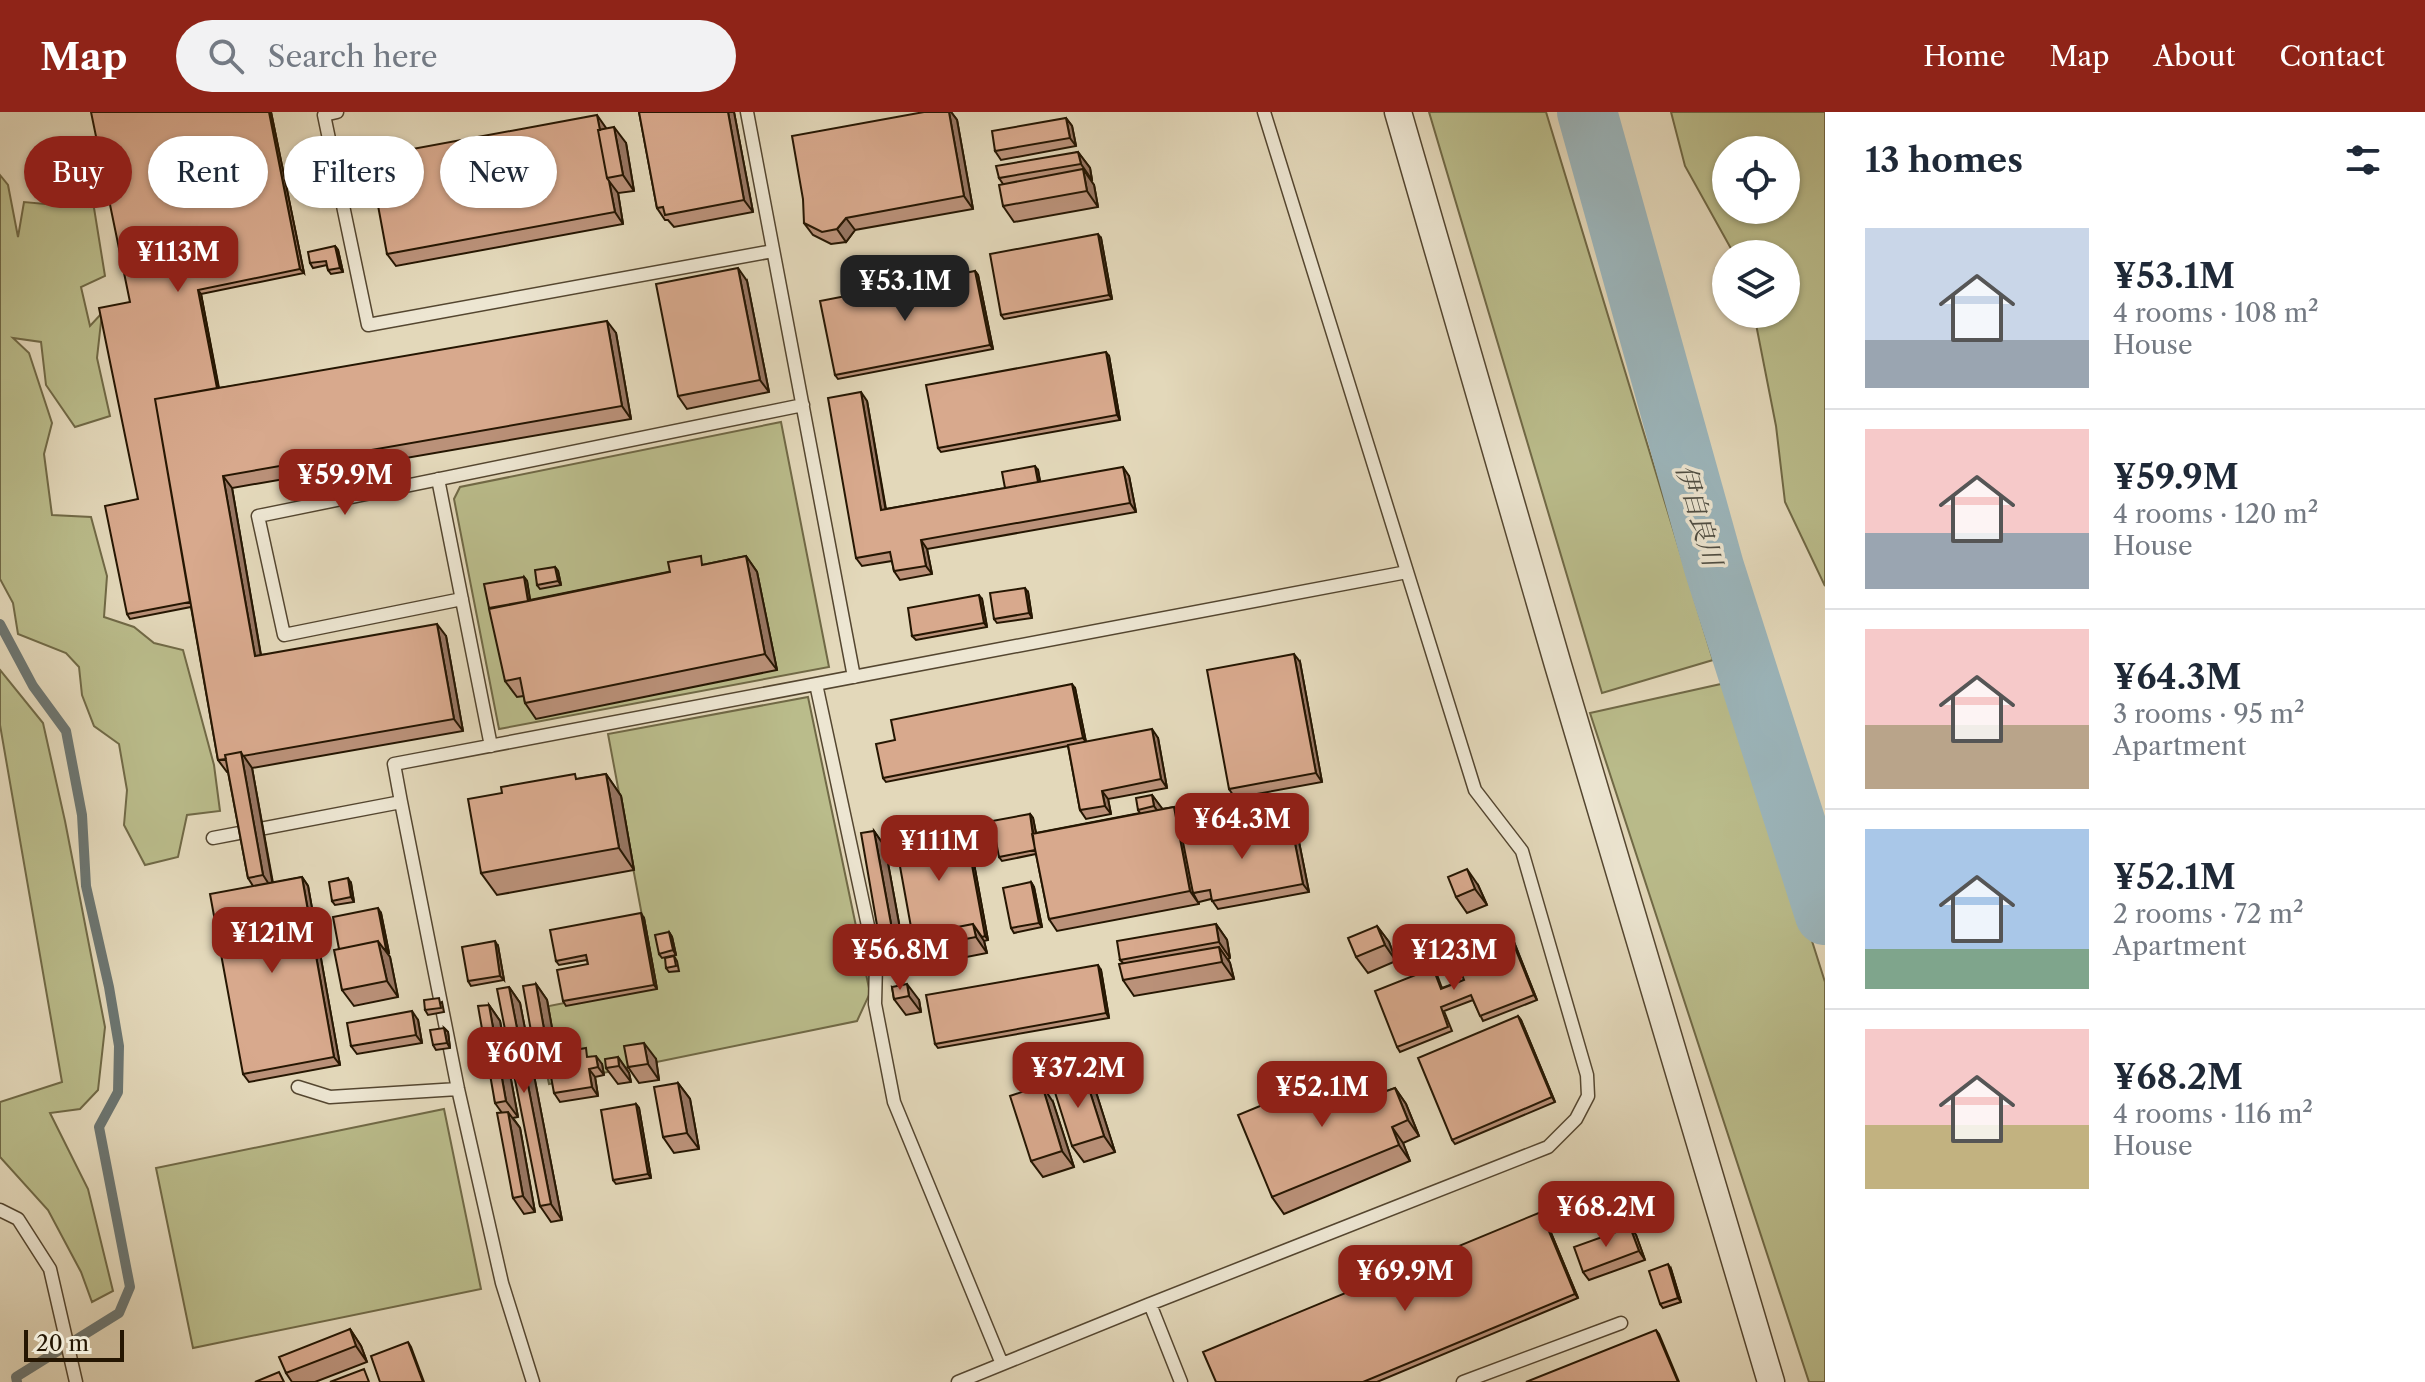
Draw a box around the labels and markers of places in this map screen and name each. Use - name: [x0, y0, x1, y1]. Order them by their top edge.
- pin: ¥113M: [122, 226, 234, 294]
- pin: ¥53.1M: [840, 255, 970, 323]
- pin: ¥59.9M: [280, 449, 410, 517]
- pin: ¥64.3M: [1177, 793, 1307, 861]
- pin: ¥111M: [883, 815, 995, 883]
- pin: ¥121M: [216, 907, 328, 975]
- pin: ¥56.8M: [835, 924, 965, 992]
- pin: ¥123M: [1398, 924, 1510, 992]
- pin: ¥60M: [477, 1027, 571, 1095]
- pin: ¥37.2M: [1013, 1042, 1143, 1110]
- pin: ¥52.1M: [1257, 1061, 1387, 1129]
- pin: ¥68.2M: [1541, 1181, 1671, 1249]
- pin: ¥69.9M: [1340, 1245, 1470, 1313]

